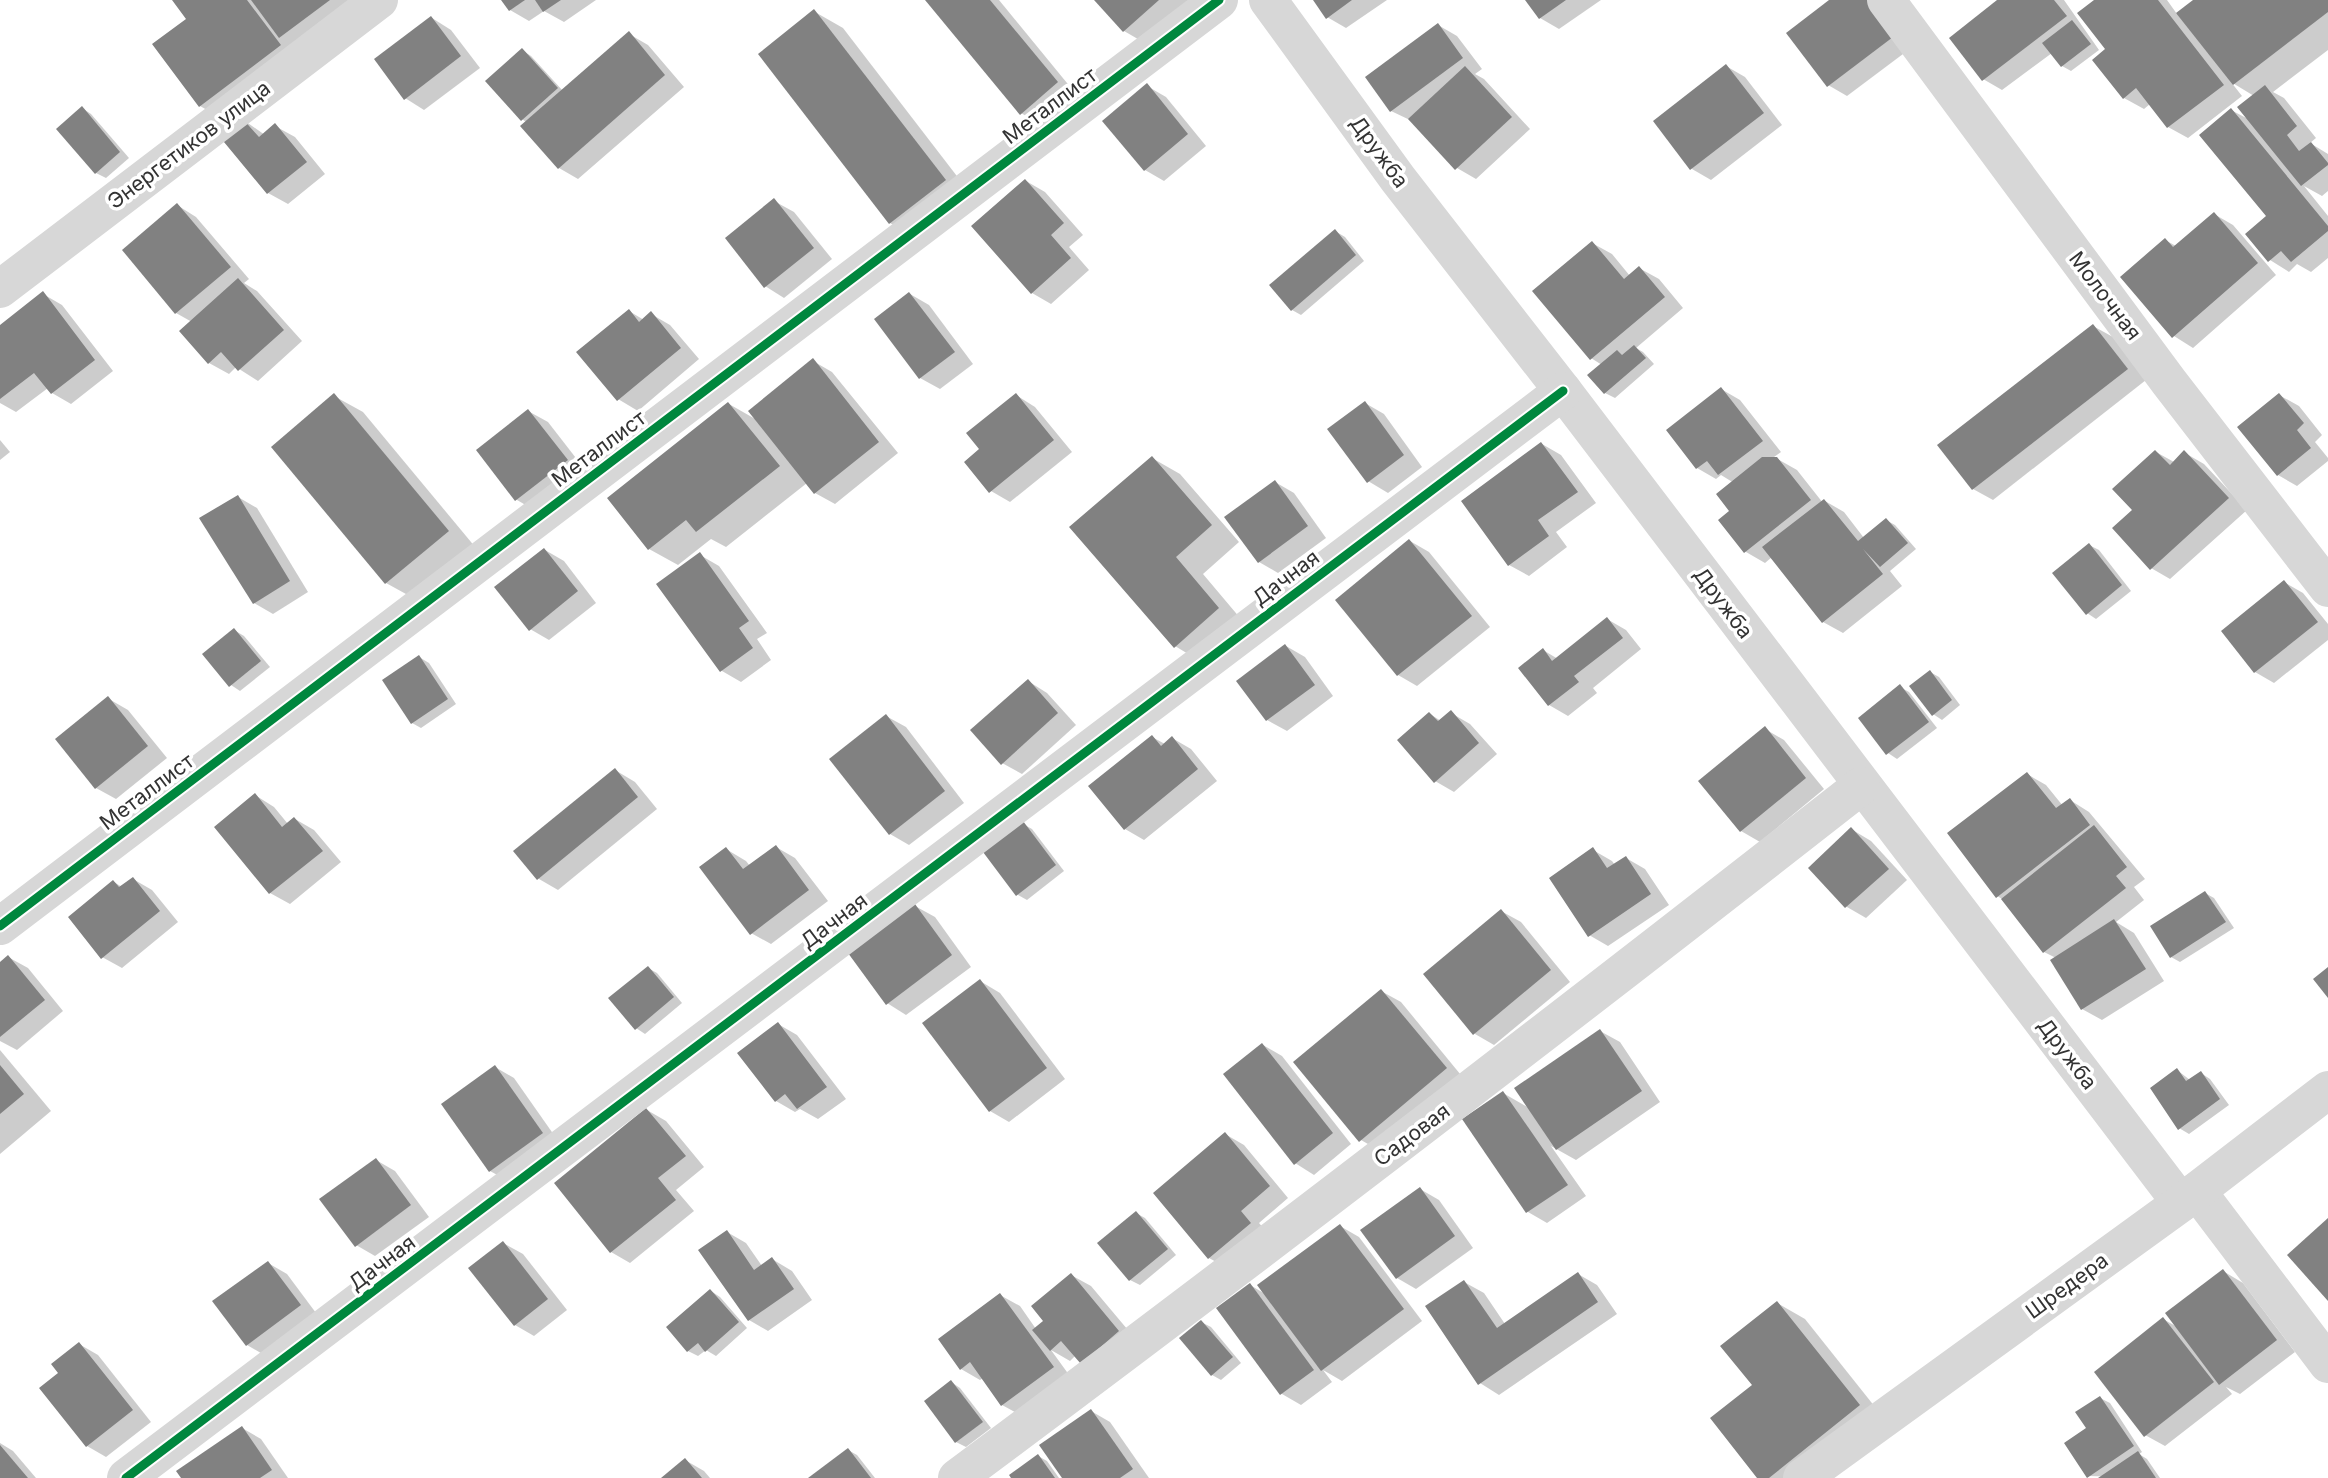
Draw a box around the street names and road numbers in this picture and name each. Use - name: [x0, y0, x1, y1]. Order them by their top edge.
- street label: Металлист: [998, 62, 1102, 149]
- street label: Энергетиков улица: [102, 75, 275, 214]
- street label: Дружба: [1345, 111, 1414, 193]
- street label: Молочная: [2064, 246, 2147, 345]
- street label: Металлист: [547, 405, 651, 492]
- street label: Дачная: [1247, 544, 1324, 611]
- street label: Дружба: [1689, 562, 1758, 643]
- street label: Металлист: [95, 748, 199, 835]
- street label: Дачная: [795, 887, 872, 954]
- street label: Дружба: [2033, 1013, 2102, 1094]
- street label: Садовая: [1369, 1098, 1454, 1171]
- street label: Дачная: [343, 1229, 420, 1296]
- street label: Шредера: [2021, 1247, 2113, 1324]

